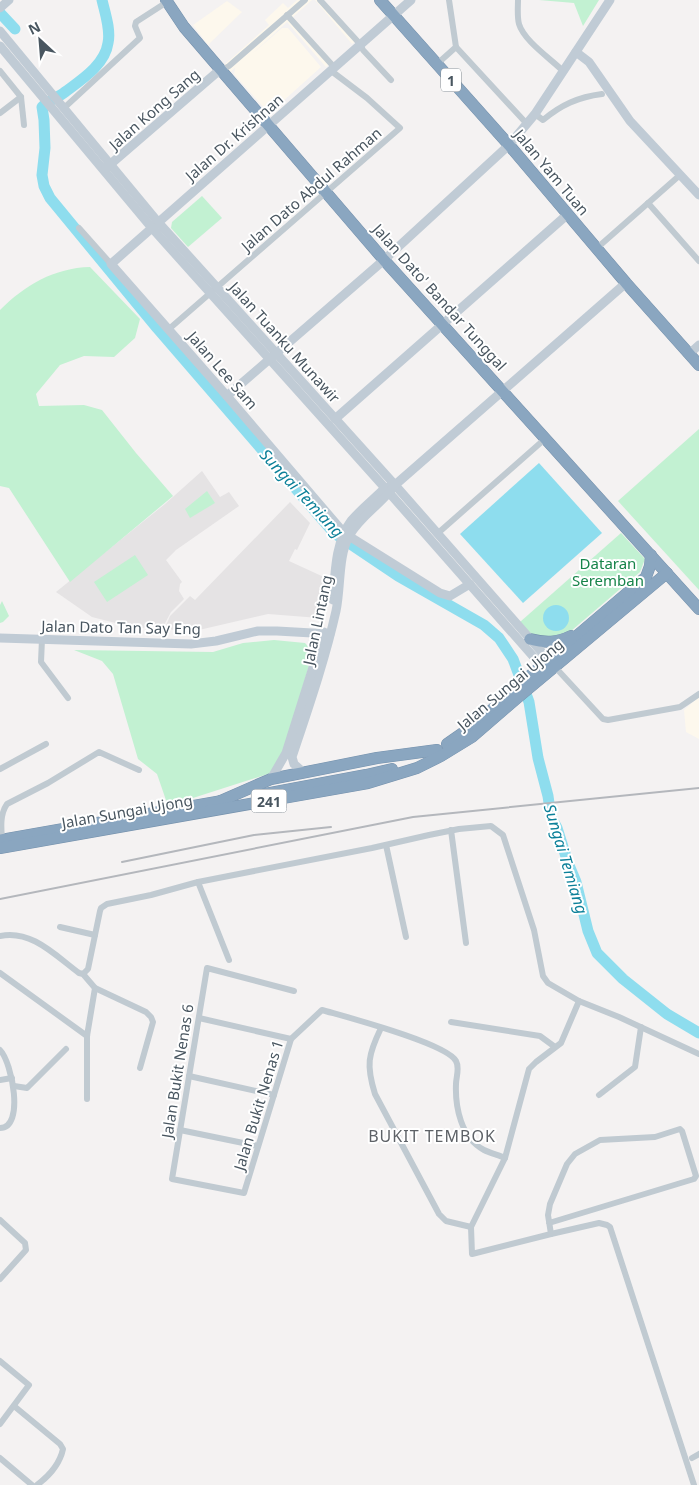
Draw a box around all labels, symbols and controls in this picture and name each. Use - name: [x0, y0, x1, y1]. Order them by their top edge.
- north arrow: [15, 15, 65, 65]
- text: N: [25, 17, 43, 39]
- street label: Jalan Kong Sang: [103, 64, 204, 155]
- road number: 1: [441, 68, 461, 92]
- street label: Jalan Dr. Krishnan: [179, 89, 287, 186]
- street label: Jalan Dato Abdul Rahman: [235, 123, 385, 257]
- street label: Jalan Yam Tuan: [509, 123, 594, 219]
- street label: Jalan Dato' Bandar Tunggal: [367, 218, 511, 375]
- street label: Jalan Tuanku Munawir: [224, 276, 345, 407]
- street label: Jalan Lee Sam: [182, 325, 262, 413]
- water label: Sungai Temiang: [255, 444, 349, 542]
- park label: Dataran Seremban: [572, 553, 644, 590]
- street label: Jalan Lintang: [297, 573, 336, 669]
- street label: Jalan Dato Tan Say Eng: [39, 616, 201, 638]
- street label: Jalan Sungai Ujong: [451, 634, 567, 736]
- road number: 241: [252, 789, 286, 812]
- street label: Jalan Sungai Ujong: [58, 790, 194, 833]
- water label: Sungai Temiang: [539, 801, 593, 917]
- street label: Jalan Bukit Nenas 6: [156, 1003, 197, 1141]
- street label: Jalan Bukit Nenas 1: [228, 1037, 287, 1175]
- district label: BUKIT TEMBOK: [368, 1125, 496, 1147]

